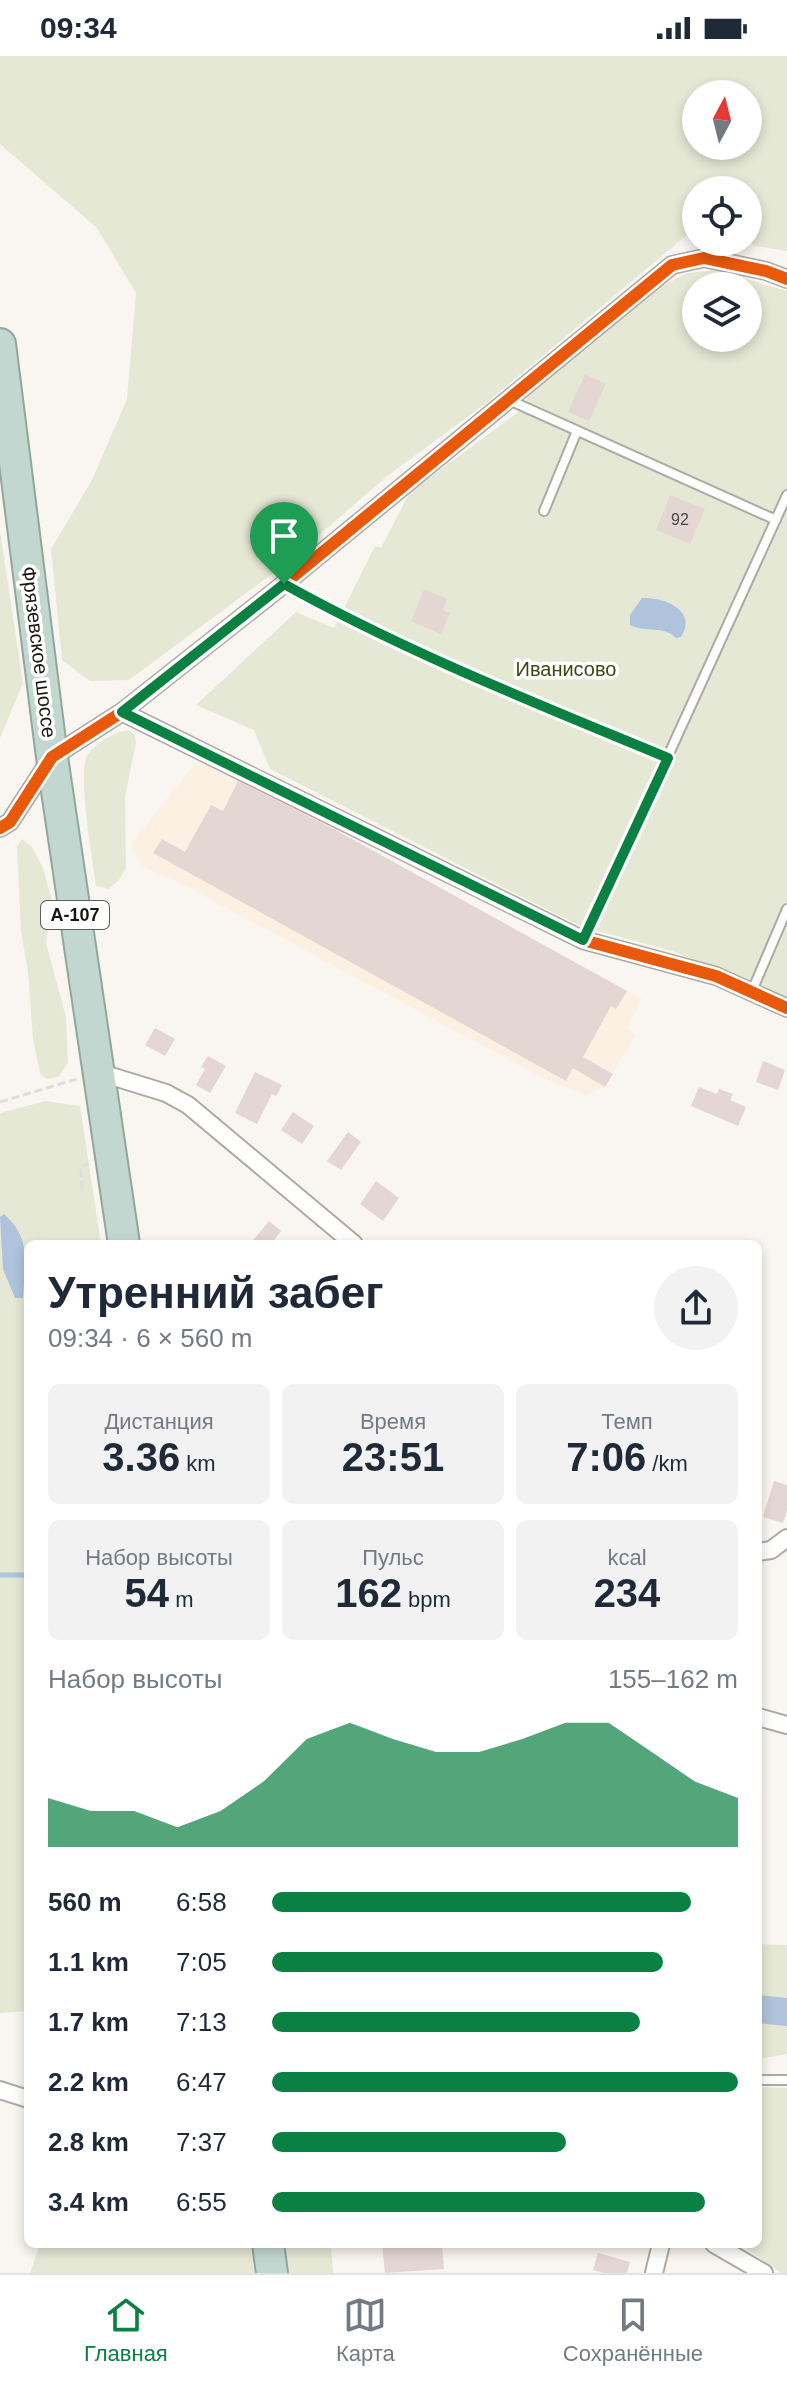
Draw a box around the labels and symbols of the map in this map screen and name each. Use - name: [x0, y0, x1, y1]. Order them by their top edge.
- north arrow: [682, 80, 762, 160]
- pin: [250, 502, 318, 584]
- house number: 92: [671, 511, 689, 528]
- street label: Фрязевское шоссе: [18, 565, 60, 739]
- park label: Иванисово: [516, 658, 617, 680]
- road number: А-107: [41, 901, 109, 929]

